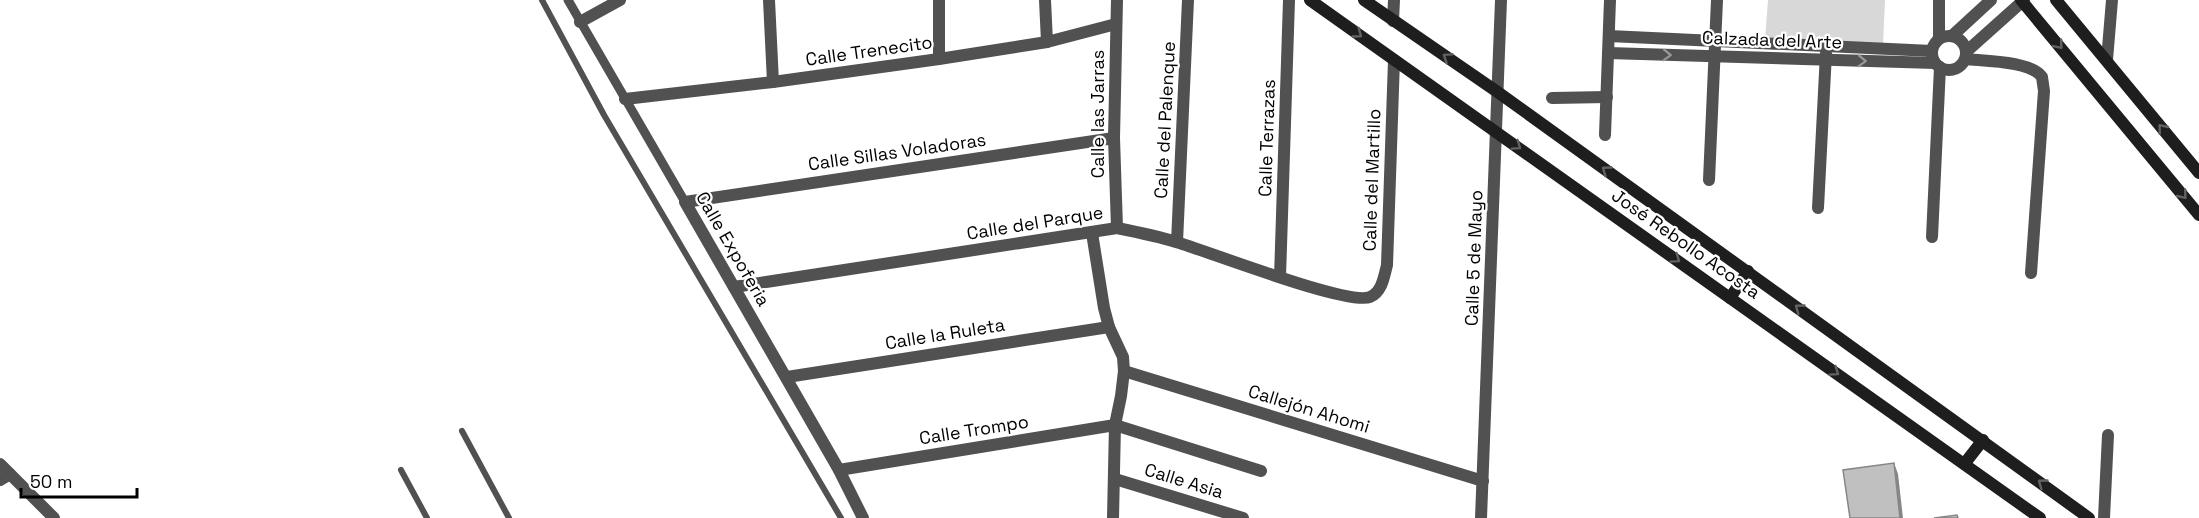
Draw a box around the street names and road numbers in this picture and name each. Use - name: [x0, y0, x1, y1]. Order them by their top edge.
- street label: Calzada del Arte: [1702, 26, 1842, 53]
- street label: Calle Trenecito: [804, 30, 934, 71]
- street label: Calle del Palenque: [1149, 41, 1180, 199]
- street label: Calle las Jarras: [1086, 50, 1109, 178]
- street label: Calle Terrazas: [1253, 79, 1280, 197]
- street label: Calle del Martillo: [1358, 108, 1385, 252]
- street label: Calle Sillas Voladoras: [806, 128, 987, 175]
- street label: José Rebollo Acosta: [1608, 184, 1765, 304]
- street label: Calle Expoferia: [691, 187, 776, 310]
- street label: Calle 5 de Mayo: [1460, 190, 1487, 326]
- street label: Calle del Parque: [965, 200, 1105, 245]
- street label: Calle la Ruleta: [883, 313, 1007, 354]
- street label: Callejón Ahomi: [1246, 379, 1373, 438]
- street label: Calle Trompo: [918, 410, 1030, 450]
- street label: Calle Asia: [1142, 458, 1226, 503]

